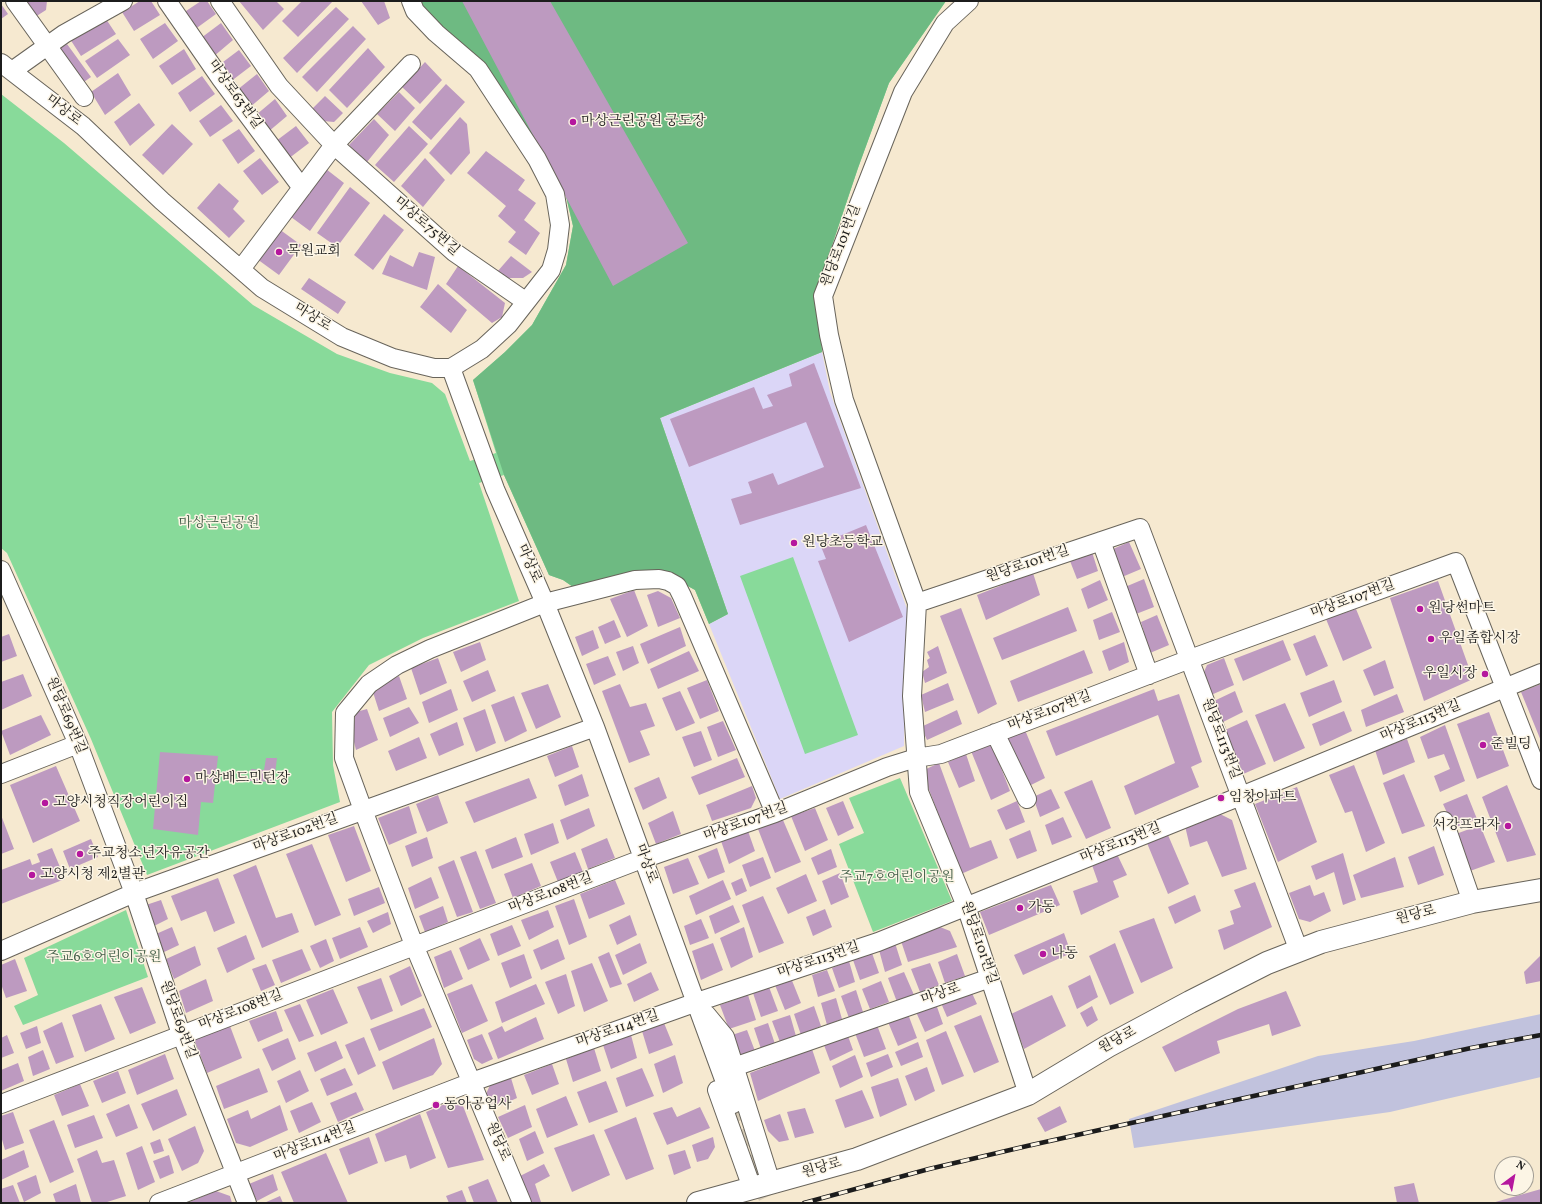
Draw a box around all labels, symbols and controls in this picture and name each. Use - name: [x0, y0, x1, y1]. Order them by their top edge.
- street label: 마상로63번길: [203, 57, 265, 133]
- street label: 마상로: [42, 92, 84, 130]
- place label: 마상근린공원 궁도장: [581, 114, 706, 130]
- marker: 마상근린공원 궁도장: [568, 117, 578, 127]
- street label: 마상로75번길: [390, 194, 462, 260]
- street label: 원당로101번길: [819, 202, 865, 290]
- place label: 목원교회: [287, 244, 341, 260]
- marker: 목원교회: [274, 247, 284, 257]
- street label: 마상로: [290, 300, 334, 336]
- park label: 마상근린공원: [178, 516, 260, 532]
- place label: 원당초등학교: [802, 535, 883, 551]
- marker: 원당초등학교: [789, 538, 799, 548]
- street label: 마상로: [512, 542, 544, 586]
- street label: 원당로101번길: [984, 543, 1072, 587]
- street label: 마상로107번길: [1309, 577, 1397, 623]
- place label: 원당썬마트: [1428, 601, 1496, 617]
- marker: 원당썬마트: [1415, 604, 1425, 614]
- place label: 우일좀합시장: [1439, 631, 1520, 647]
- marker: 우일좀합시장: [1426, 634, 1436, 644]
- place label: 우일시장: [1423, 666, 1477, 682]
- marker: 우일시장: [1480, 669, 1490, 679]
- street label: 원당로69번길: [41, 675, 89, 757]
- street label: 마상로107번길: [1006, 688, 1094, 736]
- street label: 원당로113번길: [1197, 696, 1243, 782]
- street label: 마상로113번길: [1378, 698, 1464, 746]
- place label: 준빌딩: [1491, 737, 1532, 753]
- marker: 준빌딩: [1478, 740, 1488, 750]
- place label: 마상배드민턴장: [195, 771, 290, 787]
- marker: 마상배드민턴장: [182, 774, 192, 784]
- place label: 임창아파트: [1229, 790, 1297, 806]
- marker: 임창아파트: [1216, 793, 1226, 803]
- place label: 고양시청직장어린이집: [53, 795, 188, 811]
- marker: 고양시청직장어린이집: [40, 798, 50, 808]
- street label: 마상로107번길: [702, 800, 790, 846]
- street label: 마상로102번길: [251, 811, 341, 857]
- place label: 서강프라자: [1432, 818, 1500, 834]
- street label: 마상로113번길: [1078, 820, 1164, 868]
- marker: 서강프라자: [1503, 821, 1513, 831]
- street label: 마상로: [630, 842, 660, 886]
- place label: 주교청소년자유공간: [88, 846, 210, 862]
- marker: 주교청소년자유공간: [75, 849, 85, 859]
- place label: 고양시청 제2별관: [40, 867, 145, 883]
- marker: 고양시청 제2별관: [27, 870, 37, 880]
- street label: 마상로108번길: [507, 870, 595, 918]
- park label: 주교7호어린이공원: [840, 870, 954, 886]
- street label: 원당로101번길: [956, 899, 1000, 987]
- place label: 가동: [1028, 900, 1055, 916]
- marker: 가동: [1015, 903, 1025, 913]
- street label: 원당로: [1394, 903, 1438, 929]
- street label: 마상로113번길: [776, 939, 862, 983]
- place label: 나동: [1051, 946, 1078, 962]
- marker: 나동: [1038, 949, 1048, 959]
- park label: 주교6호어린이공원: [46, 950, 162, 966]
- street label: 원당로69번길: [155, 979, 199, 1061]
- street label: 마상로: [919, 980, 963, 1010]
- street label: 마상로108번길: [197, 987, 285, 1035]
- street label: 마상로114번길: [574, 1008, 662, 1052]
- street label: 원당로: [1096, 1024, 1140, 1058]
- place label: 동아공업사: [444, 1097, 512, 1113]
- marker: 동아공업사: [431, 1100, 441, 1110]
- street label: 마상로114번길: [271, 1120, 359, 1166]
- street label: 원당로: [481, 1120, 513, 1164]
- street label: 원당로: [800, 1155, 844, 1183]
- north arrow: [1494, 1156, 1534, 1196]
- text: N: [1513, 1158, 1527, 1175]

